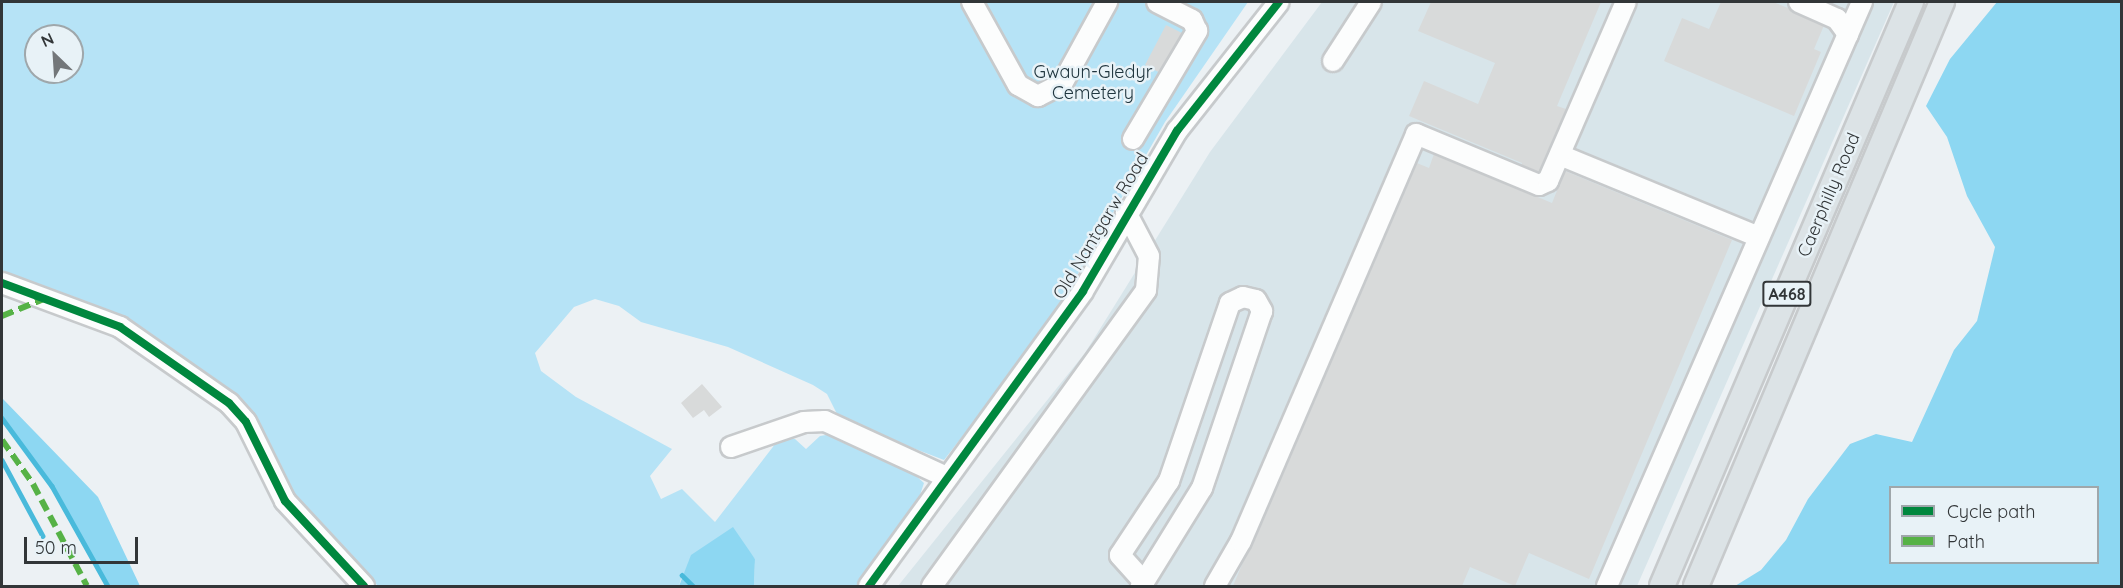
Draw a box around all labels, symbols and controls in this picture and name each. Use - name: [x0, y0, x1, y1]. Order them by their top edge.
- north arrow: [24, 24, 84, 84]
- text: N: [38, 28, 57, 51]
- park label: Gwaun-Gledyr Cemetery: [1033, 62, 1153, 104]
- street label: Caerphilly Road: [1793, 130, 1865, 260]
- street label: Old Nantgarw Road: [1049, 149, 1153, 303]
- road number: A468: [1762, 281, 1812, 307]
- legend: [1889, 486, 2099, 564]
- text: Cycle path: [1947, 500, 2035, 523]
- scale bar: [27, 525, 141, 563]
- text: Path: [1947, 530, 1985, 553]
- text: 50 m: [35, 536, 77, 559]

